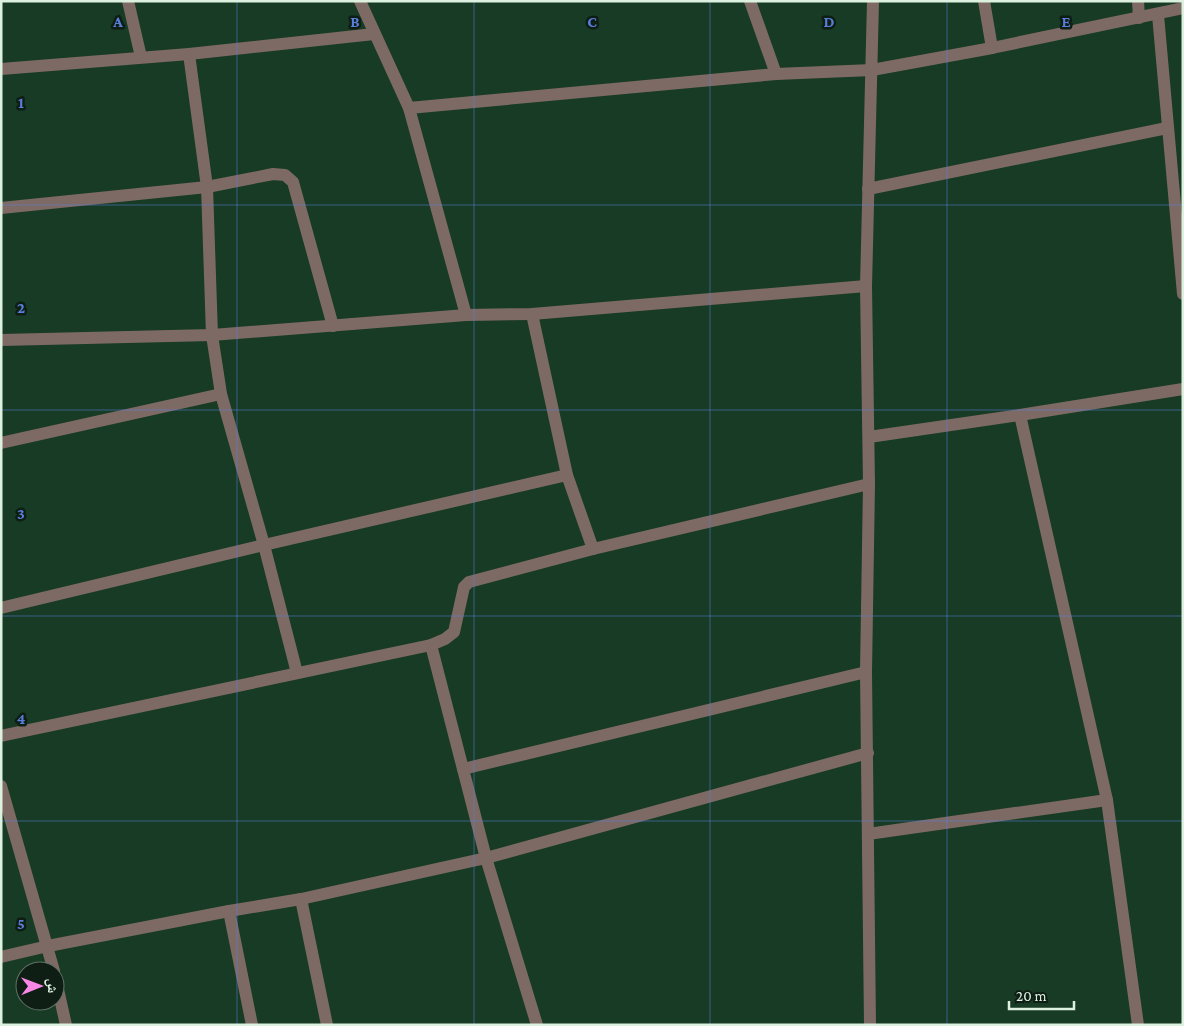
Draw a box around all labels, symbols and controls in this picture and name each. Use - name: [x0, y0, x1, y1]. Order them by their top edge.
- text: A: [112, 13, 123, 30]
- text: B: [350, 13, 360, 30]
- text: C: [587, 13, 597, 30]
- text: D: [823, 13, 835, 30]
- text: E: [1061, 13, 1071, 30]
- text: 1: [18, 94, 24, 111]
- text: 2: [17, 299, 25, 316]
- text: 3: [17, 505, 25, 522]
- text: 4: [17, 710, 26, 727]
- text: 5: [17, 915, 25, 932]
- north arrow: [15, 961, 65, 1011]
- text: ش: [44, 978, 61, 993]
- scale bar: [1009, 978, 1074, 1010]
- text: 20 m: [1016, 988, 1047, 1004]

